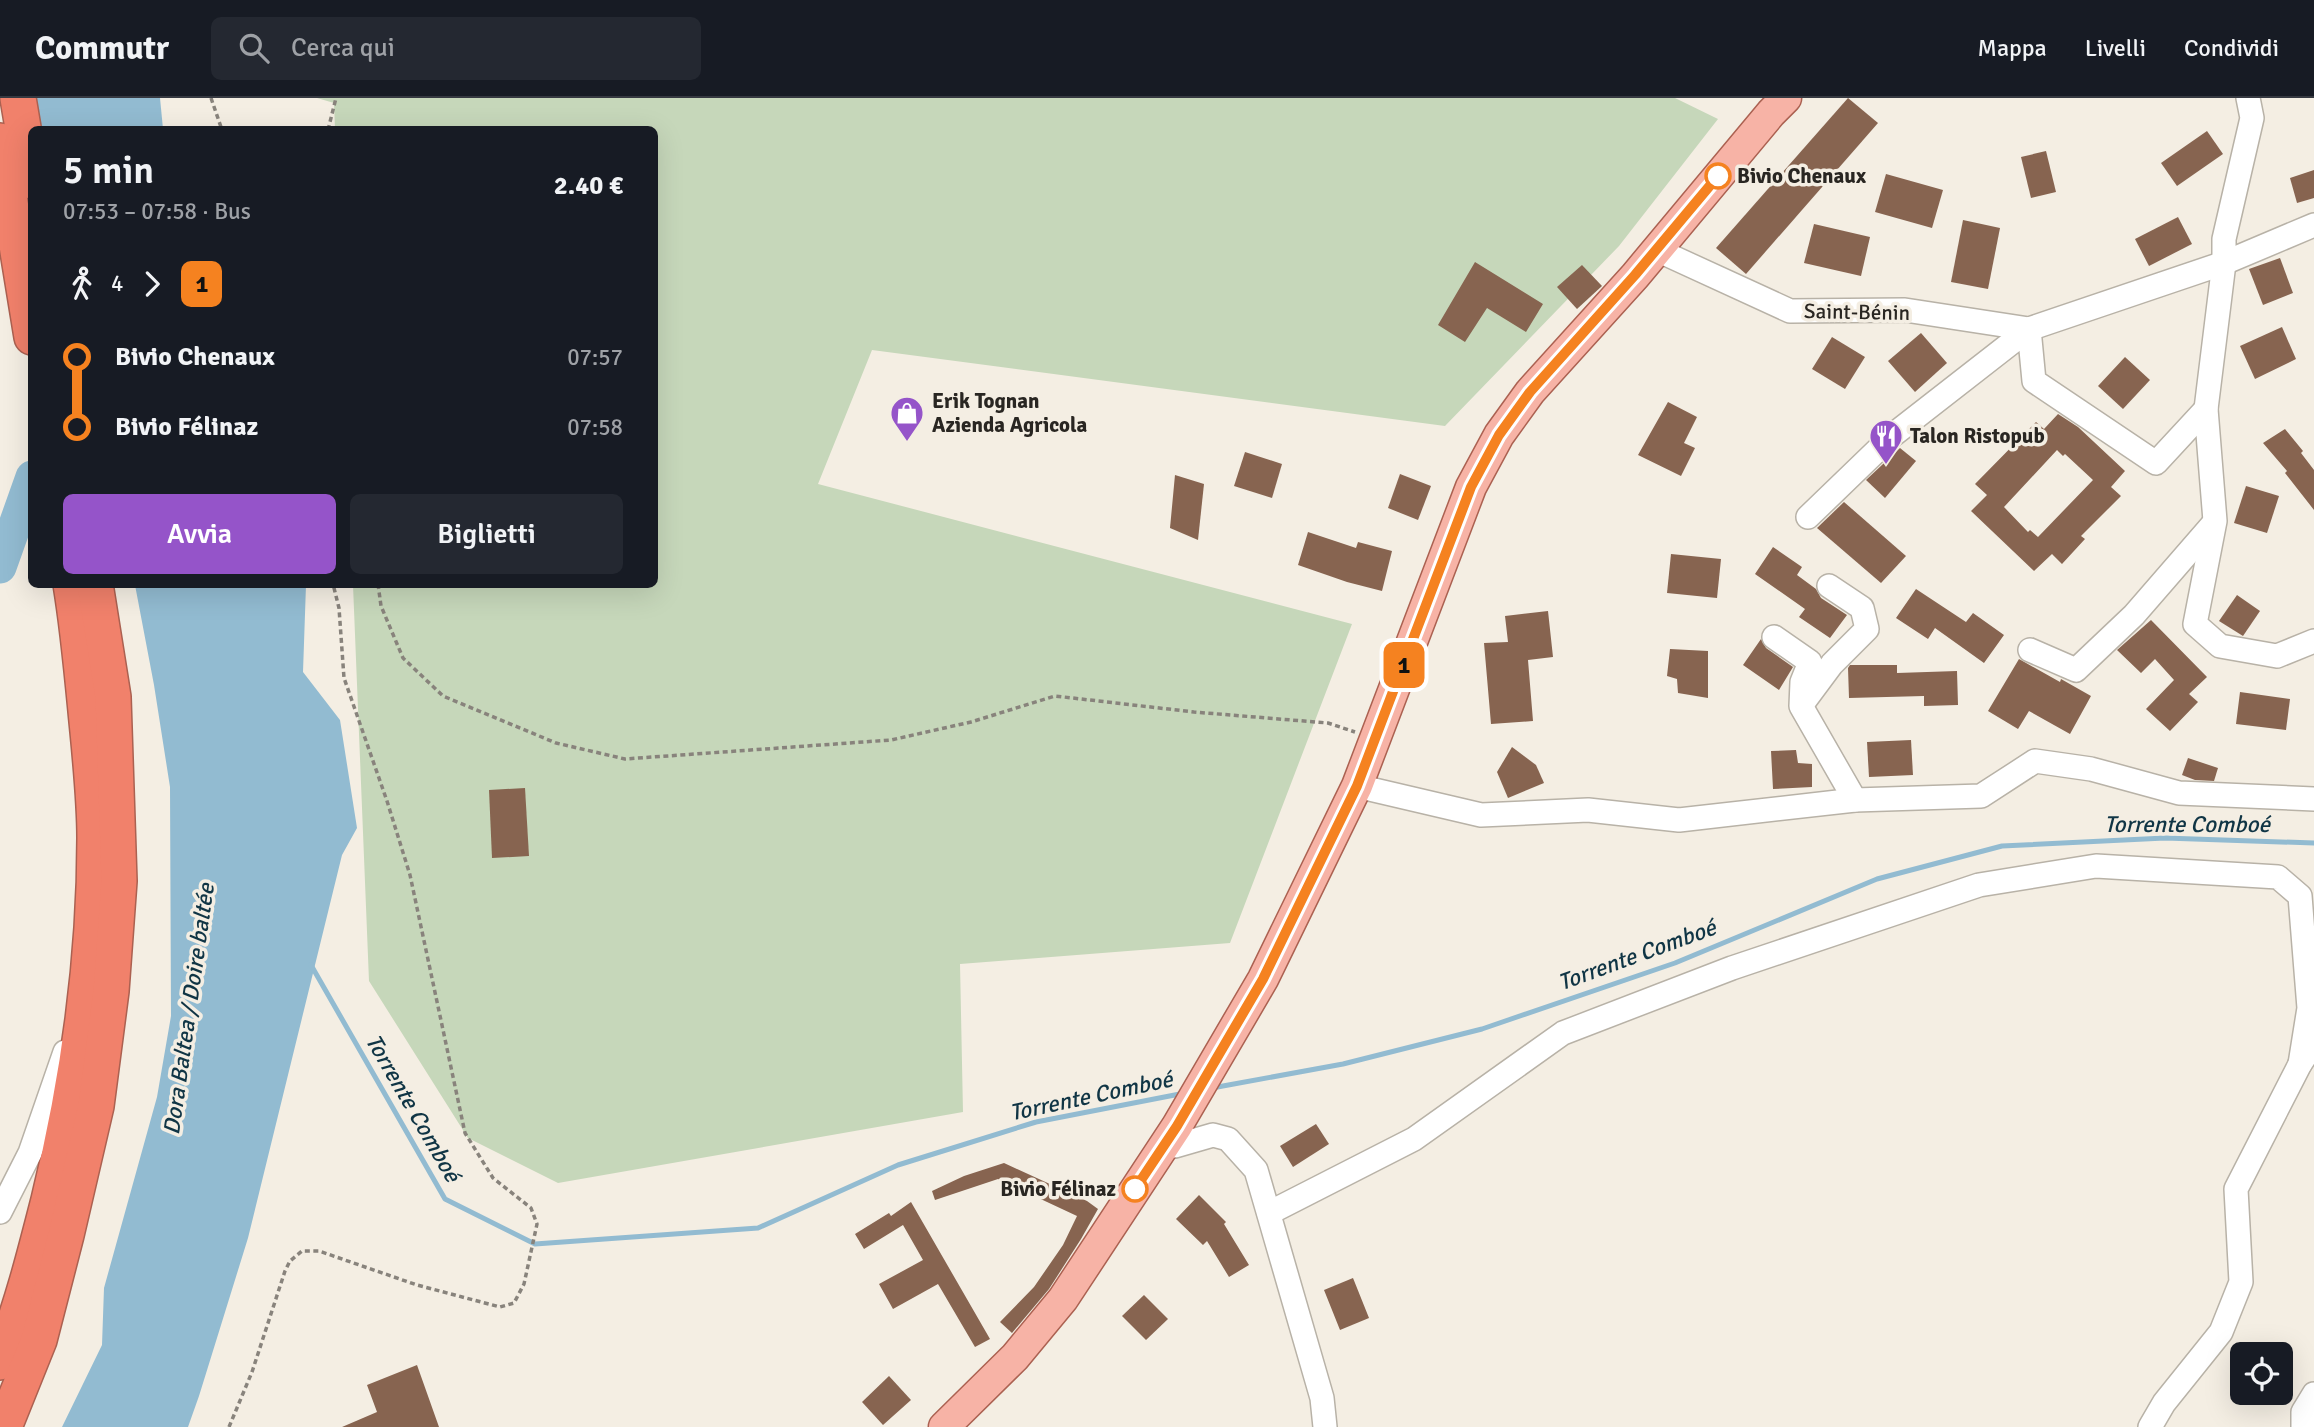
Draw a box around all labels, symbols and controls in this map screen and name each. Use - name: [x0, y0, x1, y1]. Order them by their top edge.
- search box: [211, 17, 701, 80]
- text: Commutr: [35, 28, 169, 69]
- icon: search: [235, 29, 273, 67]
- text: Cerca qui: [291, 32, 395, 64]
- text: Mappa: [1978, 33, 2047, 63]
- text: Livelli: [2085, 33, 2146, 63]
- text: Condividi: [2184, 33, 2279, 63]
- text: 5 min: [63, 147, 154, 194]
- marker: Bivio Chenaux: [1705, 163, 1731, 189]
- place label: Bivio Chenaux: [1737, 163, 1867, 189]
- text: 2.40 €: [554, 170, 623, 202]
- text: 07:53 – 07:58 · Bus: [63, 197, 251, 226]
- icon: walk: [63, 265, 101, 303]
- icon: forward: [133, 265, 171, 303]
- text: 4: [111, 269, 123, 298]
- text: 1: [195, 269, 208, 299]
- street label: Saint-Bénin: [1804, 298, 1910, 326]
- text: Bivio Chenaux: [115, 341, 275, 373]
- text: 07:57: [567, 343, 623, 372]
- place label: Erik Tognan Azienda Agricola: [932, 388, 1088, 438]
- shop icon: Erik Tognan Azienda Agricola: [888, 394, 926, 443]
- text: Bivio Félinaz: [115, 411, 258, 443]
- text: 07:58: [567, 413, 623, 442]
- restaurant icon: Talon Ristopub: [1867, 417, 1905, 466]
- place label: Talon Ristopub: [1910, 423, 2045, 449]
- button: Avvia: [63, 494, 336, 574]
- button: Biglietti: [350, 494, 623, 574]
- line badge: 1: [1381, 642, 1427, 688]
- text: 1: [1398, 650, 1410, 680]
- water label: Torrente Comboé: [2104, 810, 2271, 839]
- water label: Dora Baltea / Doire baltée: [157, 880, 221, 1136]
- water label: Torrente Comboé: [1554, 912, 1721, 997]
- water label: Torrente Comboé: [359, 1029, 468, 1188]
- water label: Torrente Comboé: [1007, 1064, 1177, 1127]
- place label: Bivio Félinaz: [1000, 1176, 1116, 1202]
- marker: Bivio Félinaz: [1122, 1176, 1148, 1202]
- map controls: [2230, 1342, 2293, 1405]
- button: locate: [2230, 1342, 2293, 1405]

